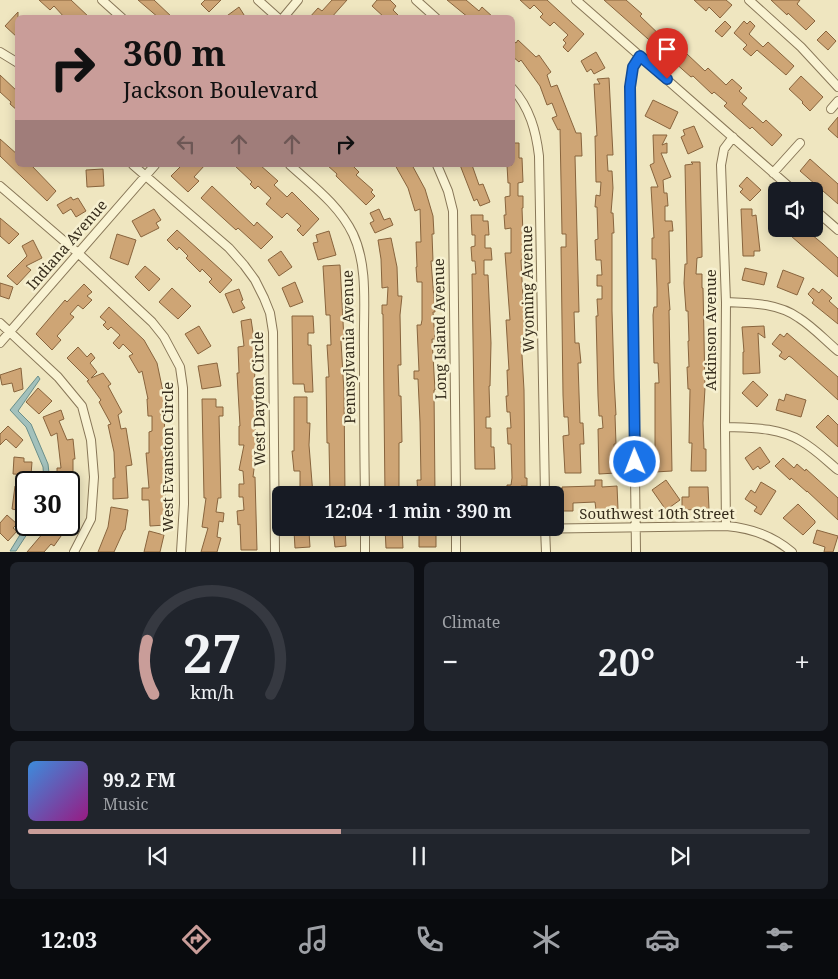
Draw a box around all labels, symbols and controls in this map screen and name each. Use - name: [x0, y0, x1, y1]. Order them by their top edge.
- pin: [646, 28, 688, 79]
- text: 360 m: [123, 29, 226, 76]
- icon: right: [40, 35, 105, 100]
- icon: arrive: [653, 35, 681, 63]
- text: Jackson Boulevard: [123, 74, 318, 104]
- icon: left: [172, 130, 200, 158]
- icon: ahead: [225, 130, 253, 158]
- icon: ahead: [278, 130, 306, 158]
- icon: right: [331, 130, 359, 158]
- map controls: [768, 182, 823, 237]
- button: sound: [768, 182, 823, 237]
- street label: Indiana Avenue: [22, 195, 111, 294]
- street label: Wyoming Avenue: [516, 225, 538, 353]
- street label: Long Island Avenue: [428, 258, 450, 400]
- street label: Atkinson Avenue: [700, 269, 720, 391]
- street label: Pennsylvania Avenue: [337, 270, 359, 424]
- street label: West Dayton Circle: [247, 331, 269, 467]
- street label: West Evanston Circle: [157, 382, 177, 532]
- position arrow: [608, 435, 660, 487]
- speed limit sign: 30: [15, 471, 80, 536]
- text: 12:04 · 1 min · 390 m: [324, 498, 512, 524]
- street label: Southwest 10th Street: [579, 503, 735, 523]
- text: Climate: [442, 611, 500, 633]
- text: 27: [183, 617, 241, 688]
- text: 20°: [597, 635, 655, 687]
- text: −: [442, 642, 458, 680]
- text: +: [794, 642, 810, 680]
- text: km/h: [190, 680, 234, 704]
- text: 99.2 FM: [103, 767, 176, 793]
- text: Music: [103, 793, 148, 815]
- icon: previous: [144, 842, 172, 870]
- icon: pause: [405, 842, 433, 870]
- icon: next: [666, 842, 694, 870]
- icon: directions: [179, 922, 214, 957]
- icon: music: [296, 922, 331, 957]
- icon: phone: [412, 922, 447, 957]
- icon: climate: [529, 922, 564, 957]
- icon: car: [645, 922, 680, 957]
- icon: filters: [762, 922, 797, 957]
- text: 12:03: [41, 924, 97, 954]

